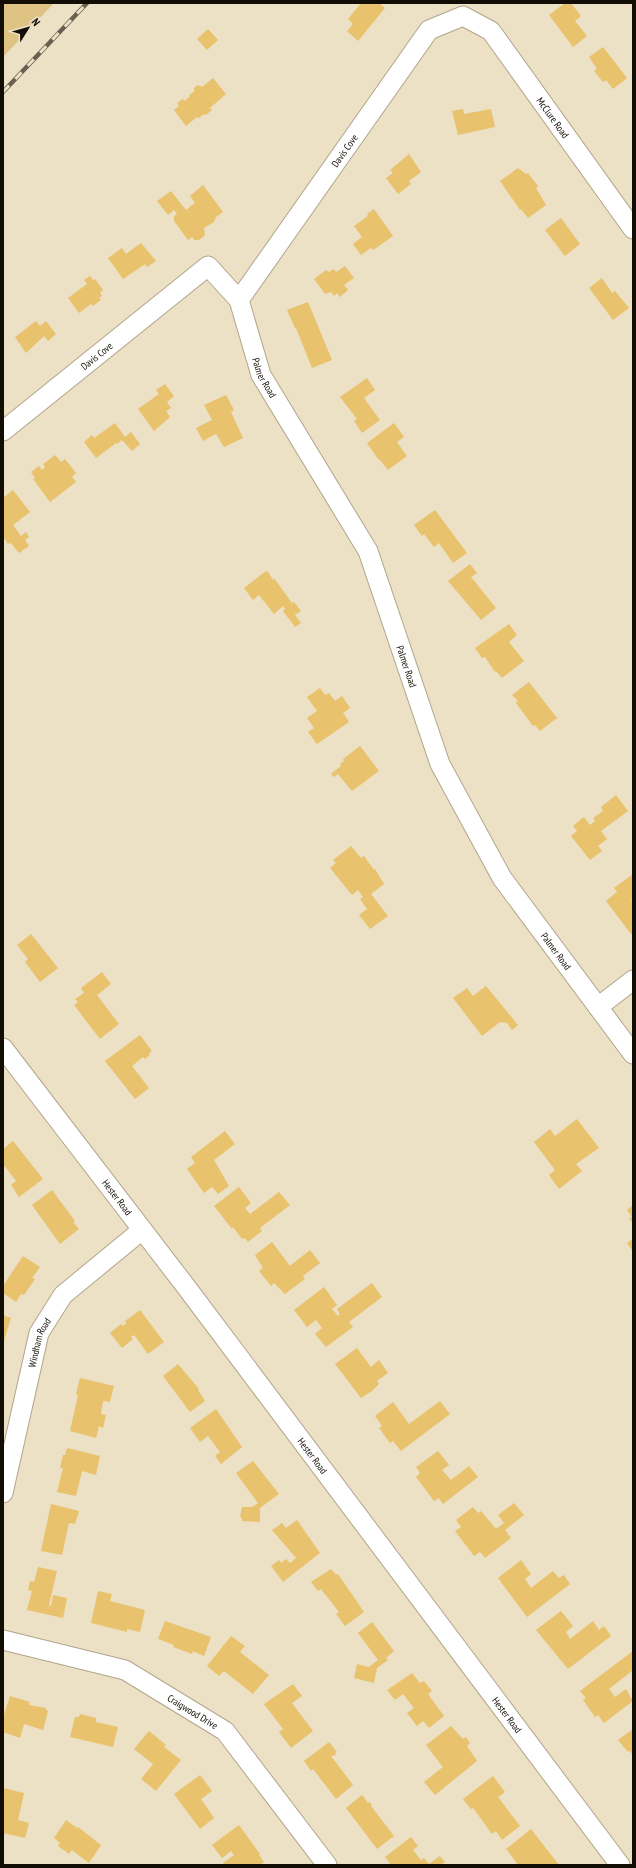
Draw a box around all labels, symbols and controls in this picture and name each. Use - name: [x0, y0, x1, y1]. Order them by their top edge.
- north arrow: [8, 8, 48, 48]
- text: N: [29, 15, 43, 29]
- street label: McClure Road: [534, 94, 572, 140]
- street label: Davis Cove: [328, 131, 360, 169]
- street label: Davis Cove: [78, 339, 115, 373]
- street label: Palmer Road: [250, 356, 280, 400]
- street label: Palmer Road: [394, 644, 420, 689]
- street label: Palmer Road: [538, 930, 575, 972]
- street label: Hester Road: [100, 1177, 135, 1218]
- street label: Windham Road: [25, 1315, 54, 1368]
- street label: Hester Road: [295, 1435, 331, 1476]
- street label: Craigwood Drive: [165, 1691, 220, 1732]
- street label: Hester Road: [490, 1694, 525, 1735]

